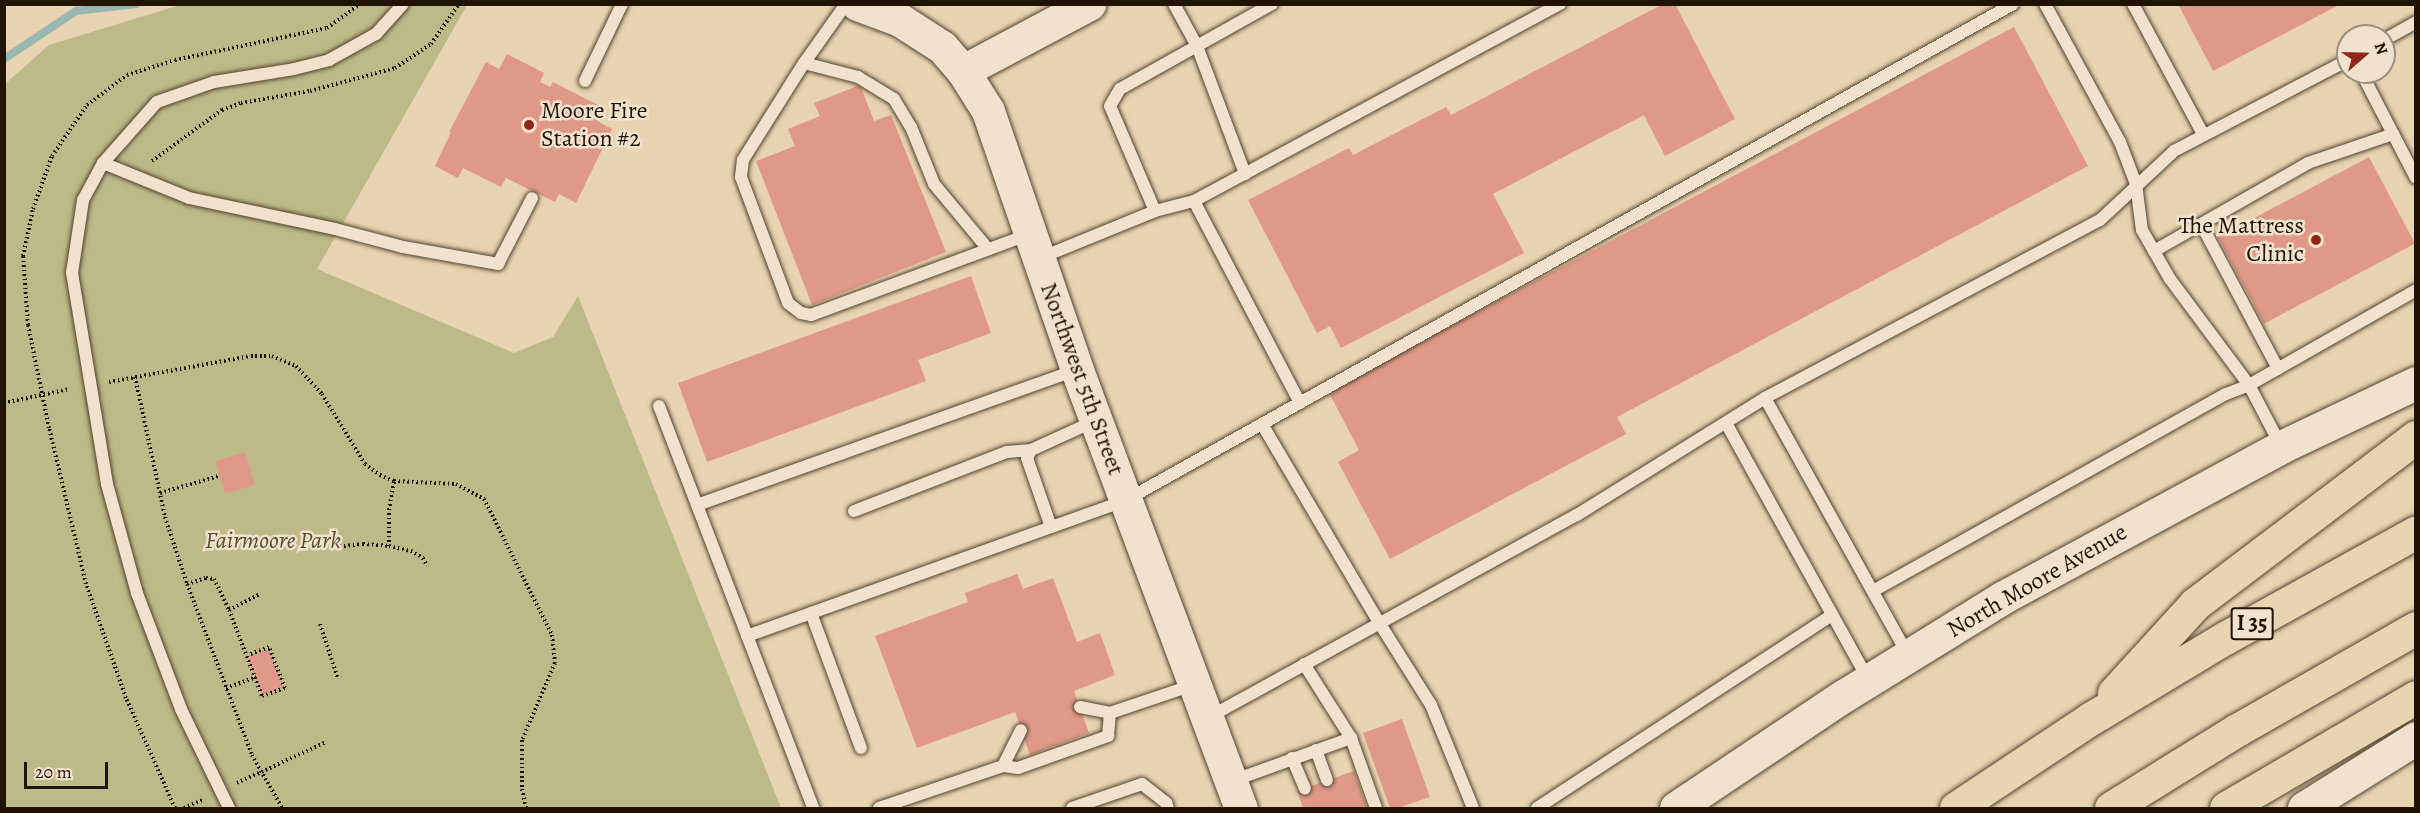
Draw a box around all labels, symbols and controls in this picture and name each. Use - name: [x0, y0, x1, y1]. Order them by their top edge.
- north arrow: [2336, 24, 2396, 84]
- text: N: [2369, 39, 2393, 58]
- place label: Moore Fire Station #2: [541, 97, 647, 153]
- marker: Moore Fire Station #2: [522, 118, 536, 132]
- place label: The Mattress Clinic: [2179, 212, 2304, 268]
- marker: The Mattress Clinic: [2309, 233, 2323, 247]
- street label: Northwest 5th Street: [1034, 279, 1130, 479]
- street label: North Moore Avenue: [1942, 518, 2132, 644]
- park label: Fairmoore Park: [205, 527, 341, 555]
- road number: I 35: [2230, 605, 2274, 643]
- scale bar: [27, 750, 111, 788]
- text: 20 m: [35, 760, 72, 784]

